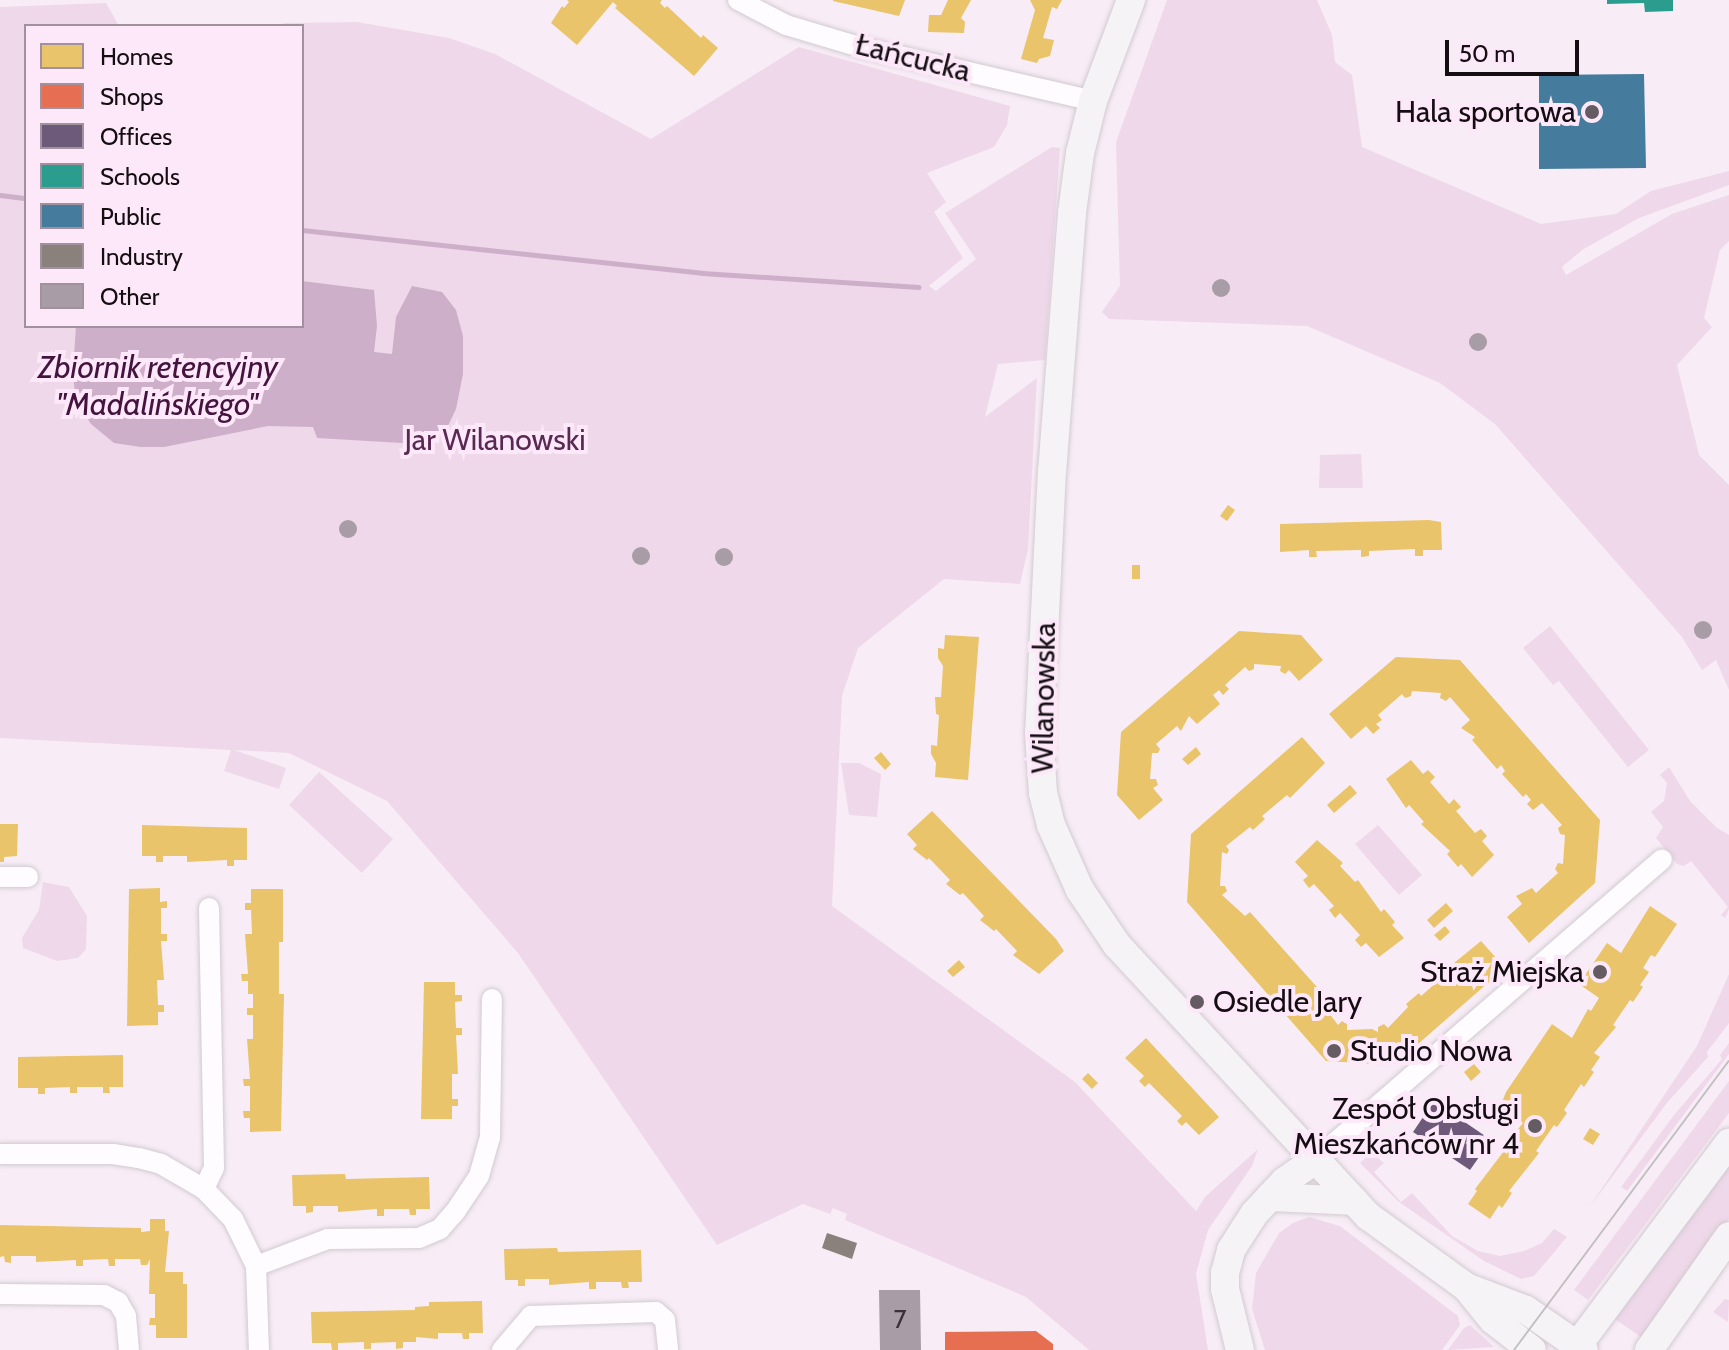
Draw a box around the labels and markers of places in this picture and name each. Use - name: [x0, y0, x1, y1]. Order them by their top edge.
- place label: Hala sportowa: [1395, 94, 1576, 130]
- marker: Hala sportowa: [1583, 103, 1601, 121]
- place label: Straż Miejska: [1420, 954, 1584, 990]
- marker: Straż Miejska: [1591, 963, 1609, 981]
- place label: Osiedle Jary: [1213, 984, 1362, 1020]
- marker: Osiedle Jary: [1188, 993, 1206, 1011]
- place label: Studio Nowa: [1350, 1033, 1512, 1069]
- marker: Studio Nowa: [1325, 1042, 1343, 1060]
- place label: Zespół Obsługi Mieszkańców nr 4: [1294, 1091, 1519, 1162]
- marker: Zespół Obsługi Mieszkańców nr 4: [1526, 1117, 1544, 1135]

